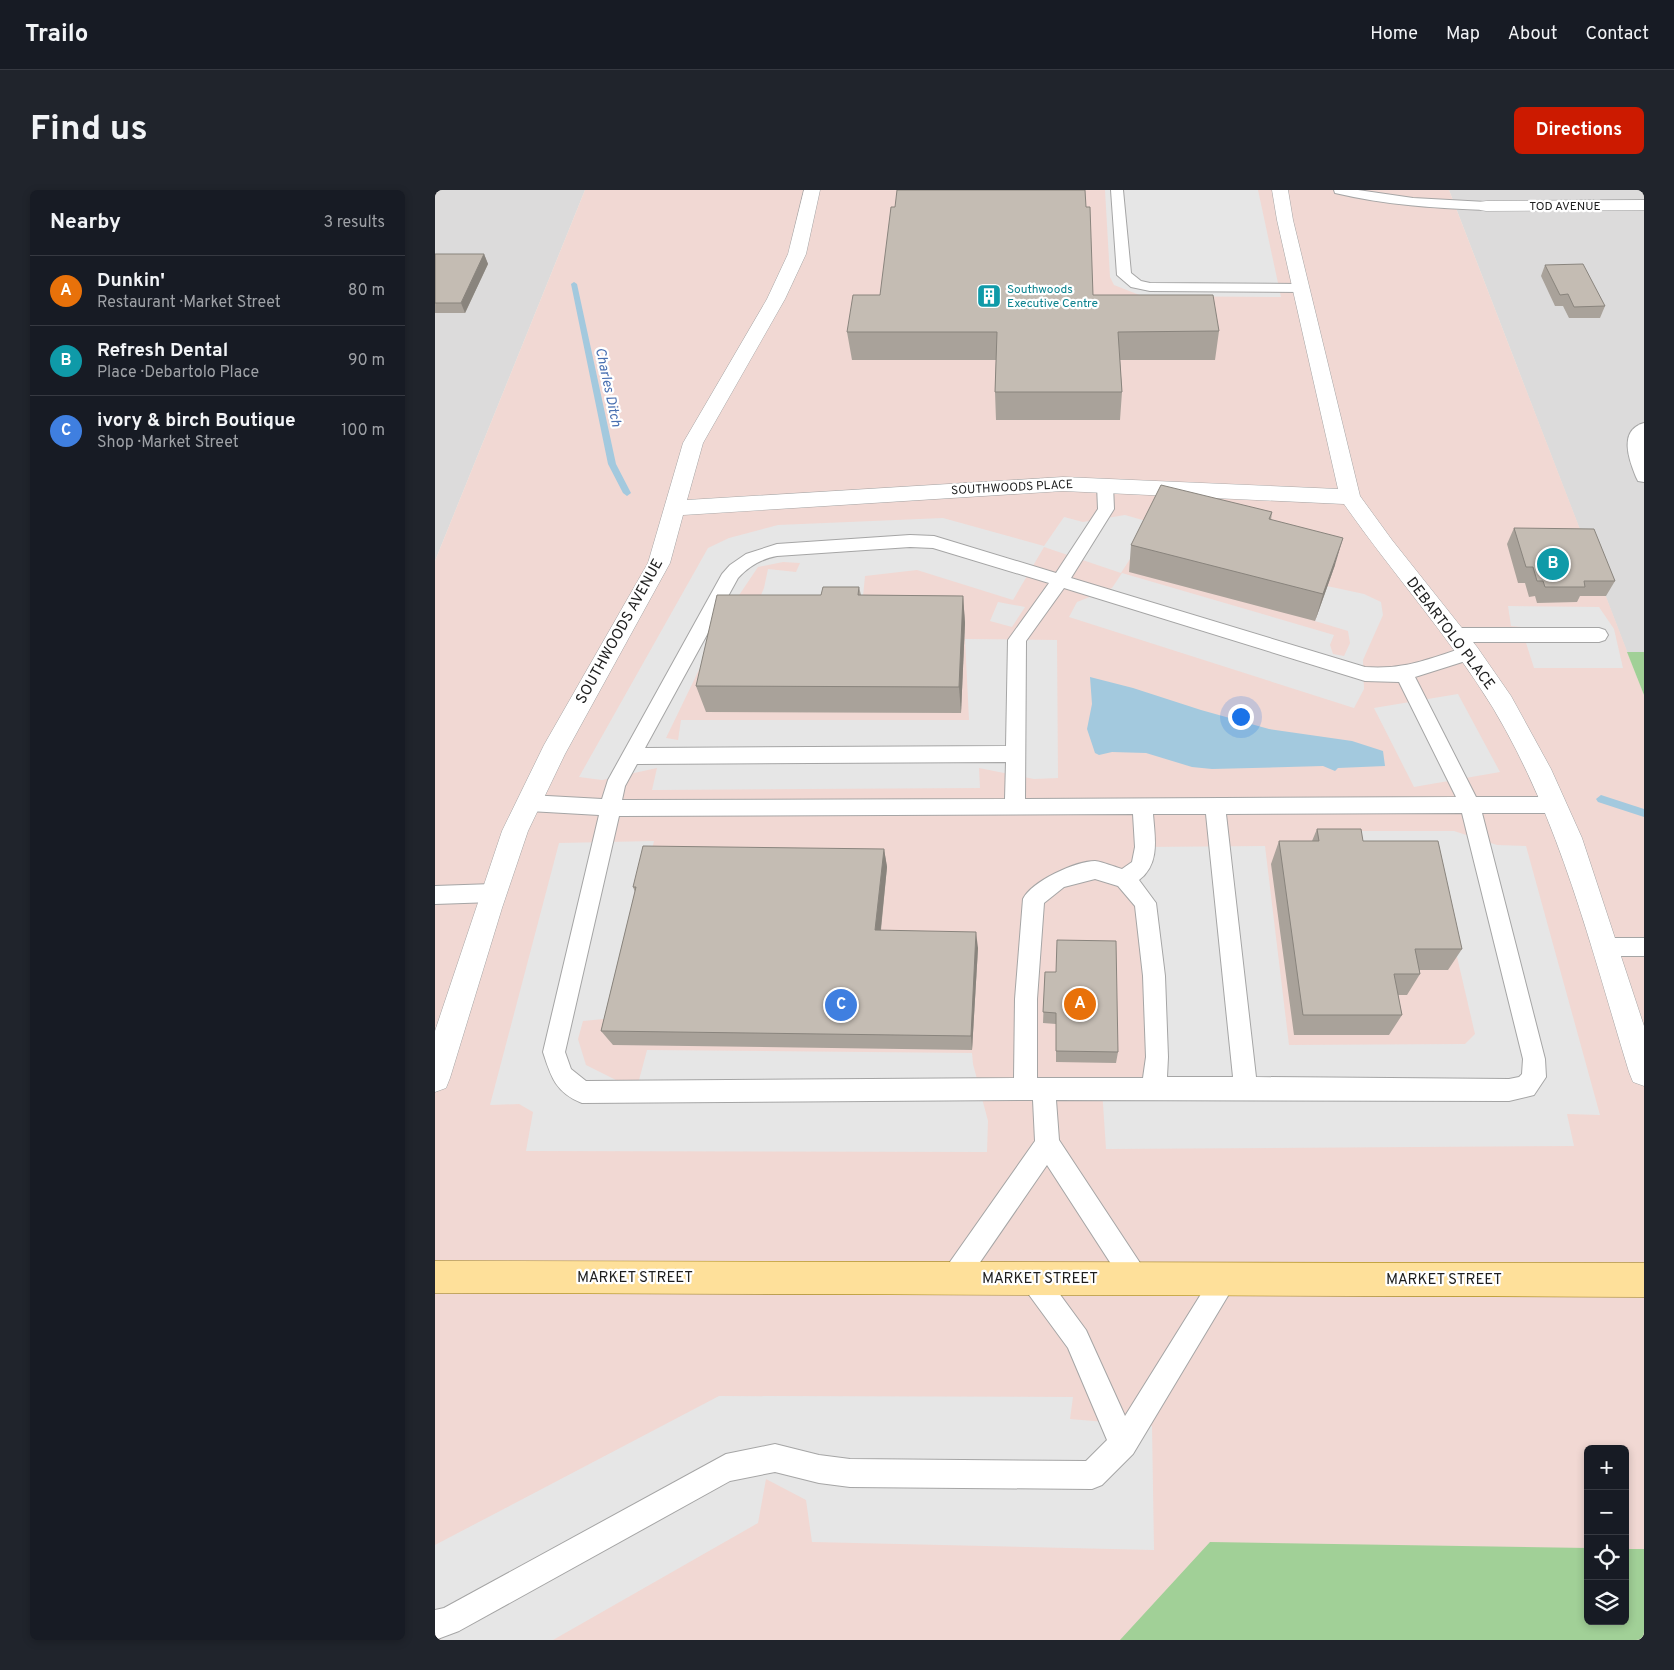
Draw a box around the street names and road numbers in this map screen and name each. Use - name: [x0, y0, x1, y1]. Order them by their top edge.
- street label: TOD AVENUE: [1529, 199, 1601, 215]
- street label: SOUTHWOODS PLACE: [951, 477, 1073, 499]
- street label: SOUTHWOODS AVENUE: [572, 556, 668, 708]
- street label: DEBARTOLO PLACE: [1401, 574, 1498, 694]
- street label: MARKET STREET: [577, 1269, 693, 1288]
- street label: MARKET STREET: [982, 1270, 1098, 1289]
- street label: MARKET STREET: [1386, 1271, 1502, 1290]

